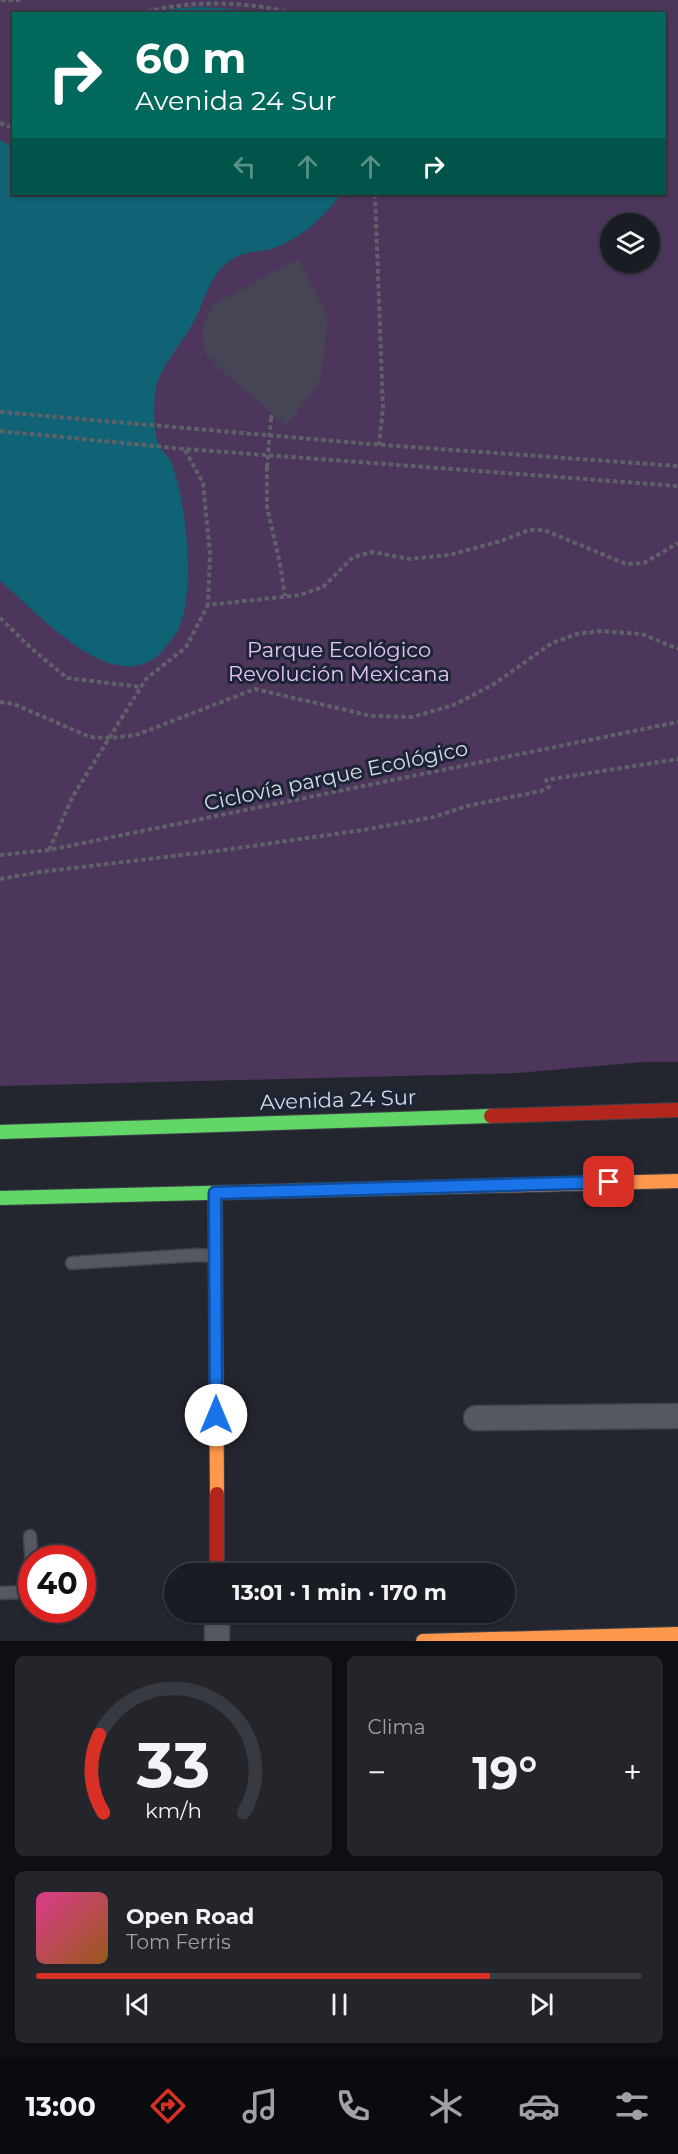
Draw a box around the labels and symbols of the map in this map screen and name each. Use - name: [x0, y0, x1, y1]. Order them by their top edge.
- park label: Parque Ecológico Revolución Mexicana: [228, 637, 450, 686]
- street label: Ciclovía parque Ecológico: [202, 735, 470, 816]
- street label: Avenida 24 Sur: [259, 1084, 417, 1115]
- pin: [583, 1156, 634, 1207]
- position arrow: [184, 1383, 248, 1447]
- speed limit sign: 40: [18, 1545, 96, 1623]

